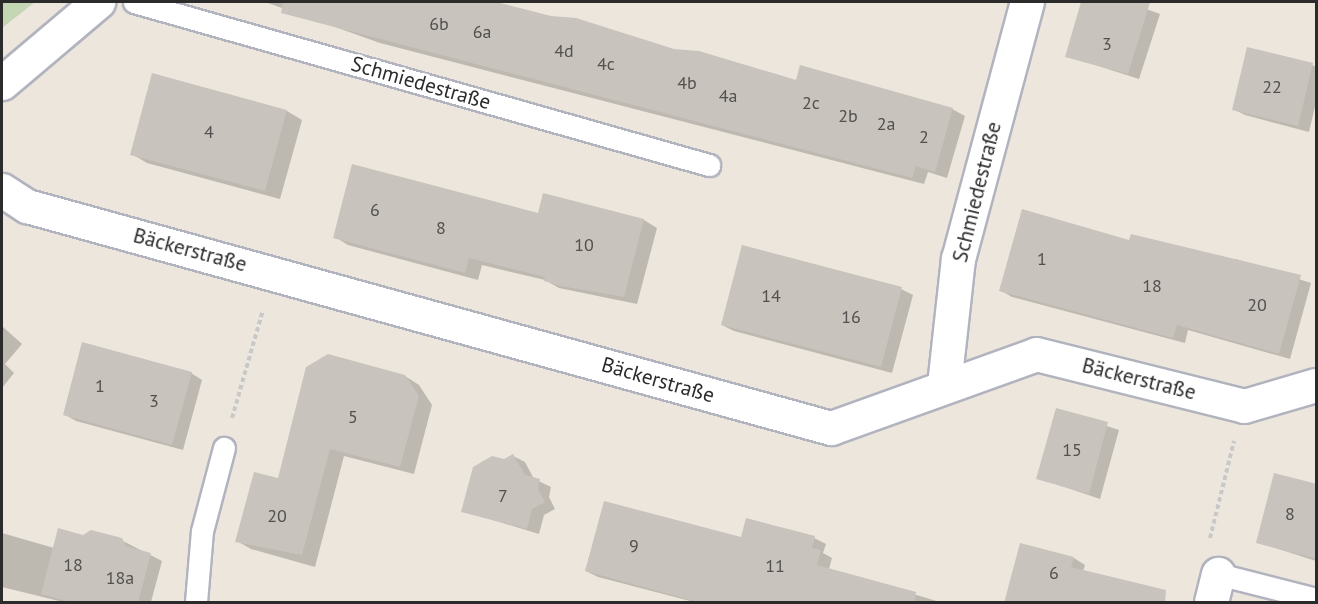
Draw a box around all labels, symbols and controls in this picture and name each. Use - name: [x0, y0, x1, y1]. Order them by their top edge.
- house number: 6b: [429, 13, 449, 35]
- house number: 6a: [473, 21, 491, 43]
- house number: 3: [1102, 33, 1112, 55]
- house number: 4d: [554, 40, 574, 62]
- street label: Schmiedestraße: [348, 51, 494, 115]
- house number: 4c: [597, 53, 615, 75]
- house number: 4b: [677, 72, 697, 94]
- house number: 22: [1262, 76, 1282, 98]
- house number: 4a: [719, 85, 737, 107]
- house number: 2c: [802, 92, 820, 114]
- house number: 2b: [838, 105, 858, 127]
- house number: 2a: [877, 113, 895, 135]
- street label: Schmiedestraße: [947, 119, 1007, 265]
- house number: 4: [204, 121, 214, 143]
- house number: 2: [919, 126, 929, 148]
- house number: 6: [370, 199, 380, 221]
- house number: 8: [436, 217, 446, 239]
- street label: Bäckerstraße: [131, 223, 249, 277]
- house number: 10: [574, 234, 594, 256]
- house number: 1: [1037, 248, 1047, 270]
- house number: 18: [1142, 275, 1162, 297]
- house number: 14: [761, 285, 781, 307]
- house number: 20: [1247, 294, 1267, 316]
- house number: 16: [841, 306, 861, 328]
- street label: Bäckerstraße: [599, 352, 717, 408]
- street label: Bäckerstraße: [1079, 353, 1199, 405]
- house number: 1: [95, 375, 105, 397]
- house number: 3: [149, 390, 159, 412]
- house number: 5: [348, 406, 358, 428]
- house number: 15: [1062, 439, 1082, 461]
- house number: 7: [498, 485, 508, 507]
- house number: 8: [1285, 503, 1295, 525]
- house number: 20: [267, 505, 287, 527]
- house number: 9: [629, 535, 639, 557]
- house number: 18: [63, 554, 83, 576]
- house number: 11: [765, 555, 785, 577]
- house number: 6: [1049, 562, 1059, 584]
- house number: 18a: [106, 567, 134, 589]

